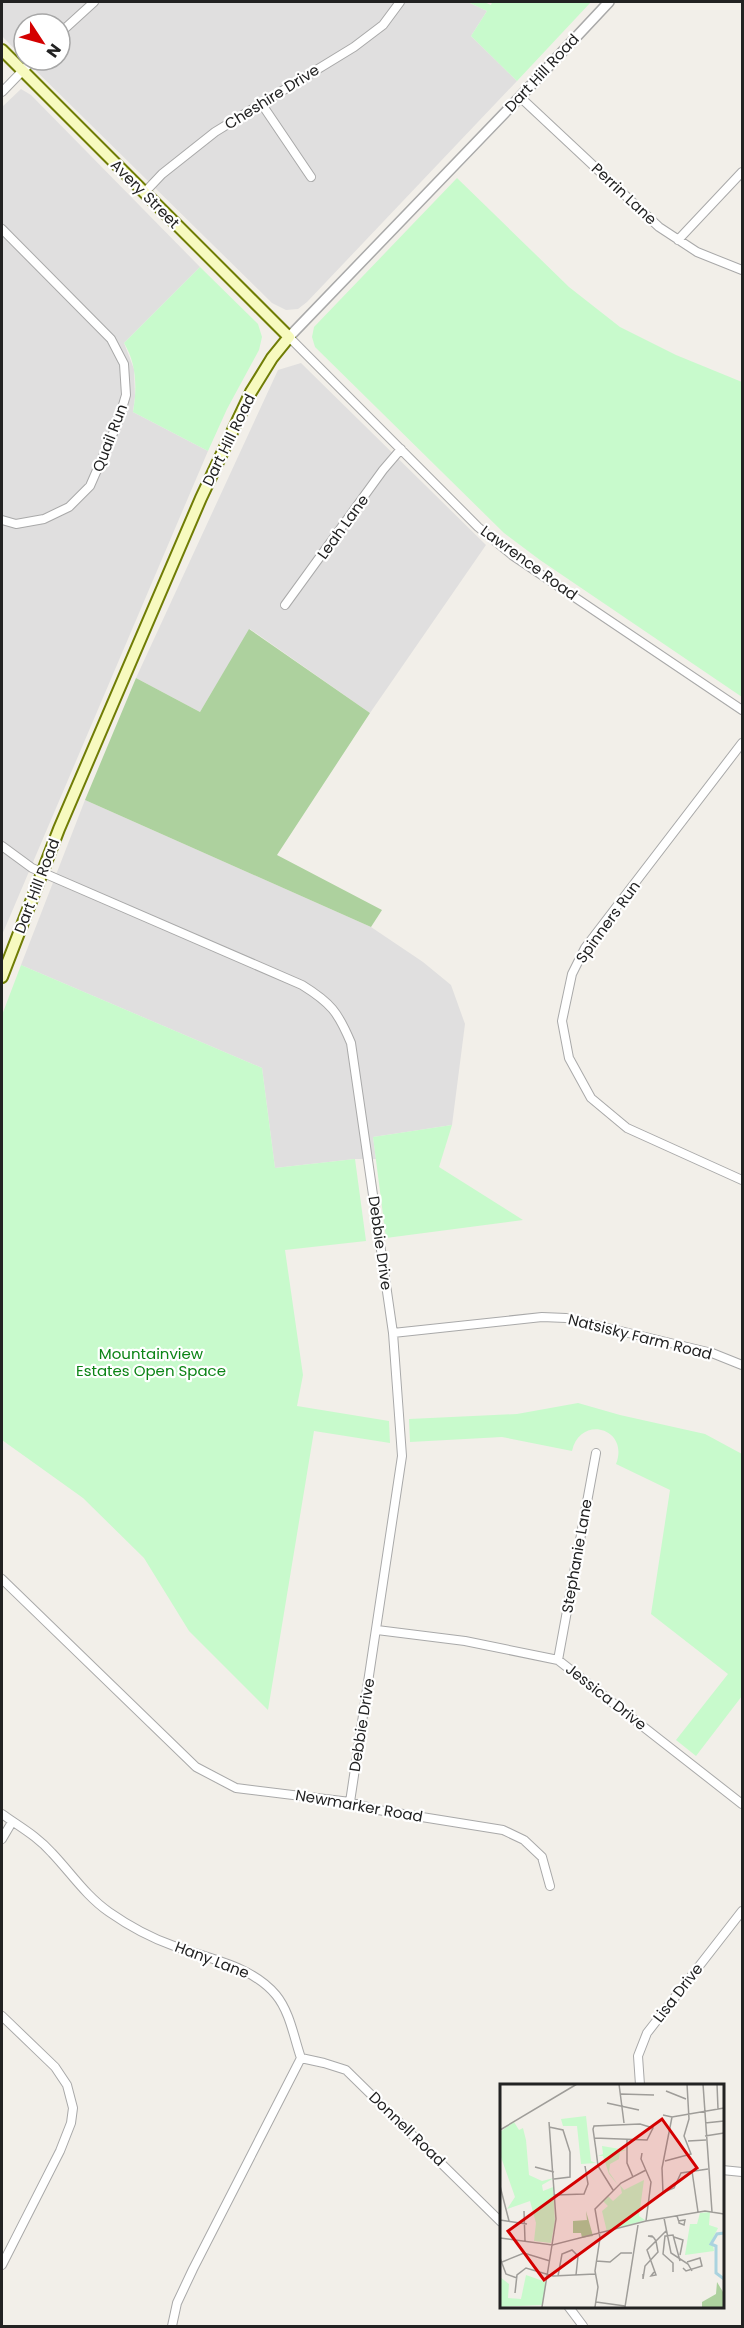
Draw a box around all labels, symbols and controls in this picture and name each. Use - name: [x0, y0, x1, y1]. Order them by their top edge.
- north arrow: [12, 12, 72, 72]
- street label: Dart Hill Road: [500, 29, 584, 116]
- text: N: [41, 39, 67, 62]
- street label: Cheshire Drive: [220, 59, 323, 134]
- street label: Avery Street: [106, 154, 185, 233]
- street label: Perrin Lane: [587, 158, 661, 229]
- street label: Dart Hill Road: [197, 390, 260, 489]
- street label: Quail Run: [87, 401, 132, 475]
- street label: Leah Lane: [312, 490, 373, 563]
- street label: Lawrence Road: [477, 520, 582, 605]
- street label: Dart Hill Road: [9, 835, 64, 936]
- street label: Spinners Run: [571, 876, 645, 967]
- street label: Debbie Drive: [364, 1195, 397, 1291]
- street label: Natsisky Farm Road: [566, 1308, 714, 1365]
- park label: Mountainview Estates Open Space: [76, 1343, 226, 1381]
- street label: Stephanie Lane: [556, 1497, 597, 1615]
- street label: Jessica Drive: [561, 1658, 651, 1735]
- street label: Debbie Drive: [344, 1676, 379, 1773]
- street label: Newmarker Road: [294, 1784, 424, 1827]
- street label: Hany Lane: [172, 1936, 252, 1983]
- street label: Lisa Drive: [648, 1959, 707, 2027]
- inset map: [500, 2084, 723, 2307]
- street label: Donnell Road: [364, 2087, 450, 2171]

